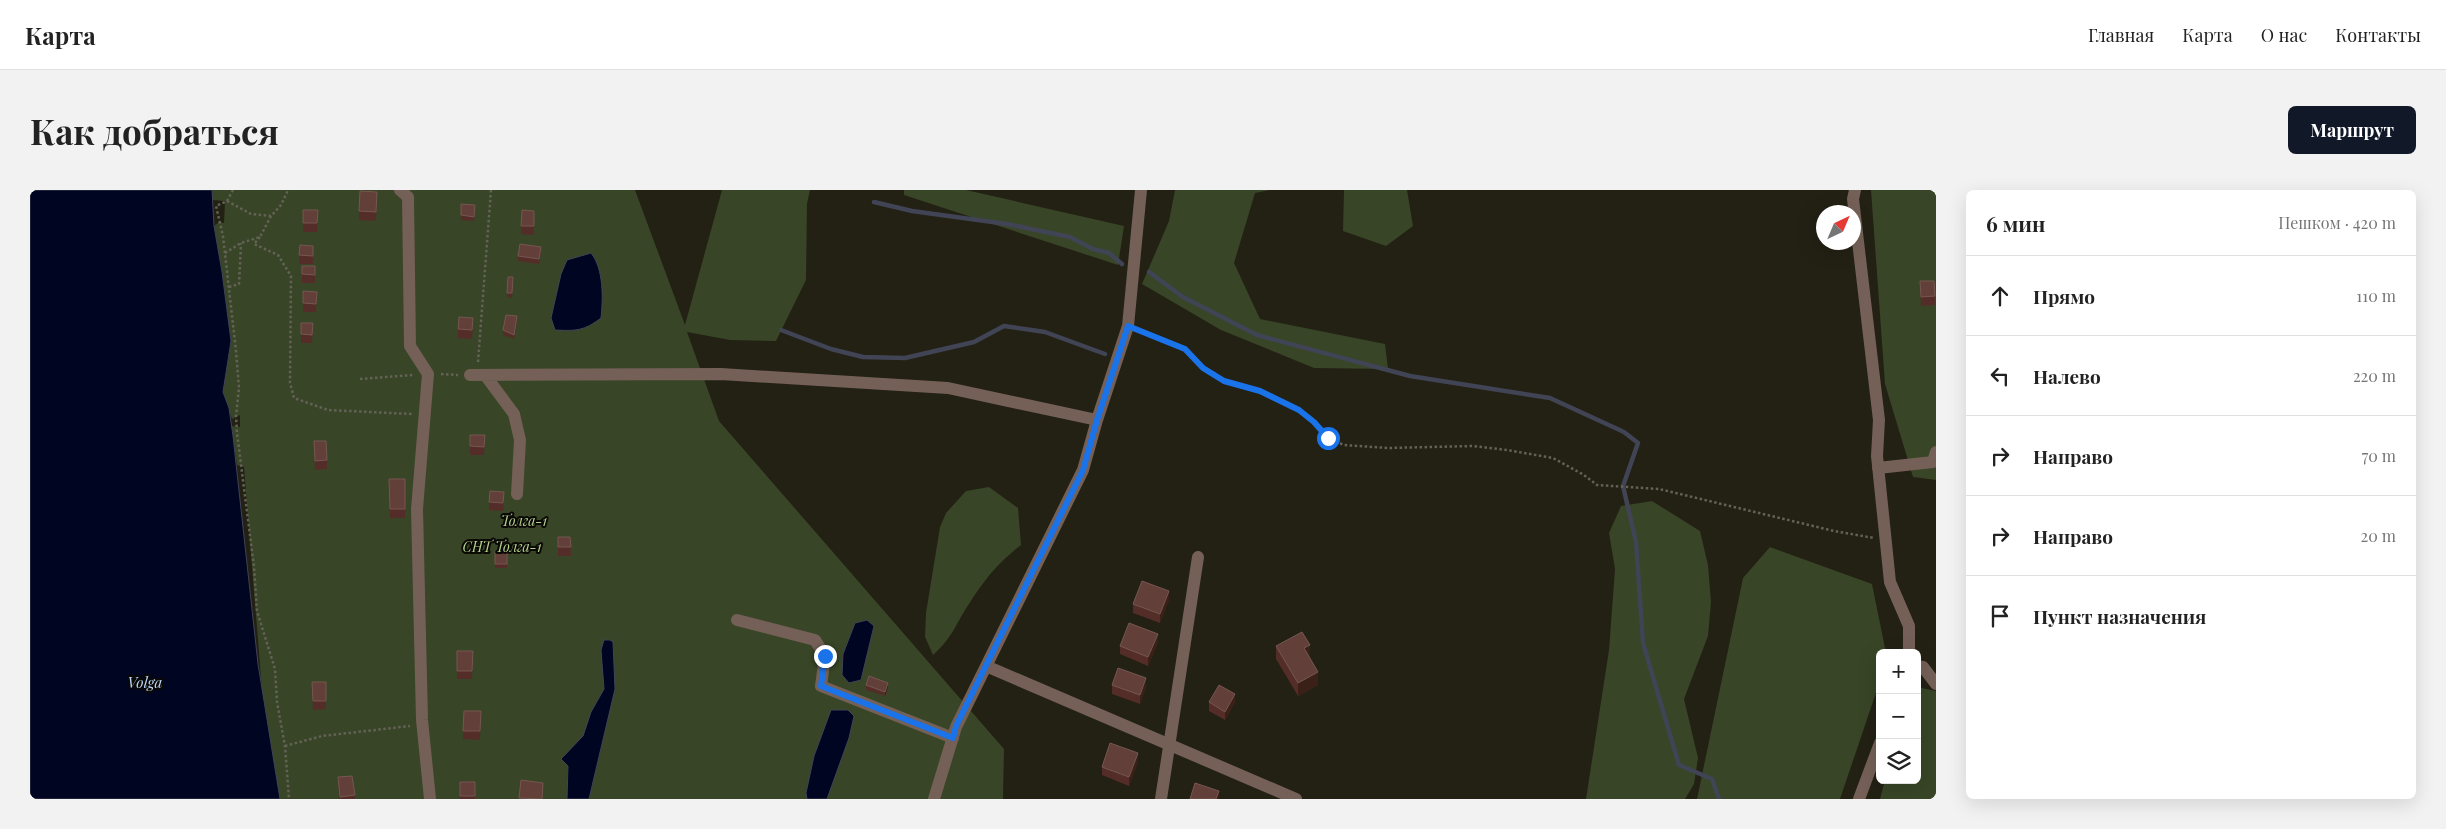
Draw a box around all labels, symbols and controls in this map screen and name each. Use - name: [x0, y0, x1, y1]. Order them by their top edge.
- text: Карта: [25, 19, 96, 51]
- text: Главная: [2088, 23, 2154, 47]
- text: Карта: [2182, 23, 2233, 47]
- text: О нас: [2261, 23, 2307, 47]
- text: Контакты: [2335, 23, 2421, 47]
- button: Маршрут: [2288, 106, 2416, 154]
- text: Как добраться: [30, 107, 279, 154]
- north arrow: [1816, 205, 1861, 250]
- text: 6 мин: [1986, 209, 2045, 237]
- text: Пешком · 420 m: [2278, 212, 2396, 233]
- icon: ahead: [1986, 282, 2014, 310]
- text: Прямо: [2033, 283, 2095, 309]
- text: 110 m: [2356, 285, 2396, 306]
- icon: left: [1986, 362, 2014, 390]
- text: Налево: [2033, 363, 2101, 389]
- text: 220 m: [2353, 365, 2396, 386]
- route start: [1317, 427, 1340, 450]
- icon: right: [1986, 442, 2014, 470]
- text: Направо: [2033, 443, 2113, 469]
- text: 70 m: [2362, 445, 2396, 466]
- park label: Толга-1: [501, 511, 547, 530]
- icon: right: [1986, 522, 2014, 550]
- text: Направо: [2033, 523, 2113, 549]
- text: 20 m: [2361, 525, 2396, 546]
- park label: СНТ Толга-1: [463, 537, 542, 556]
- icon: arrive: [1986, 602, 2014, 630]
- text: Пункт назначения: [2033, 603, 2206, 629]
- route end: [814, 645, 837, 668]
- map controls: [1876, 649, 1921, 784]
- button: +: [1876, 649, 1921, 694]
- water label: Volga: [128, 672, 163, 692]
- button: −: [1876, 694, 1921, 739]
- button: layers: [1876, 739, 1921, 784]

